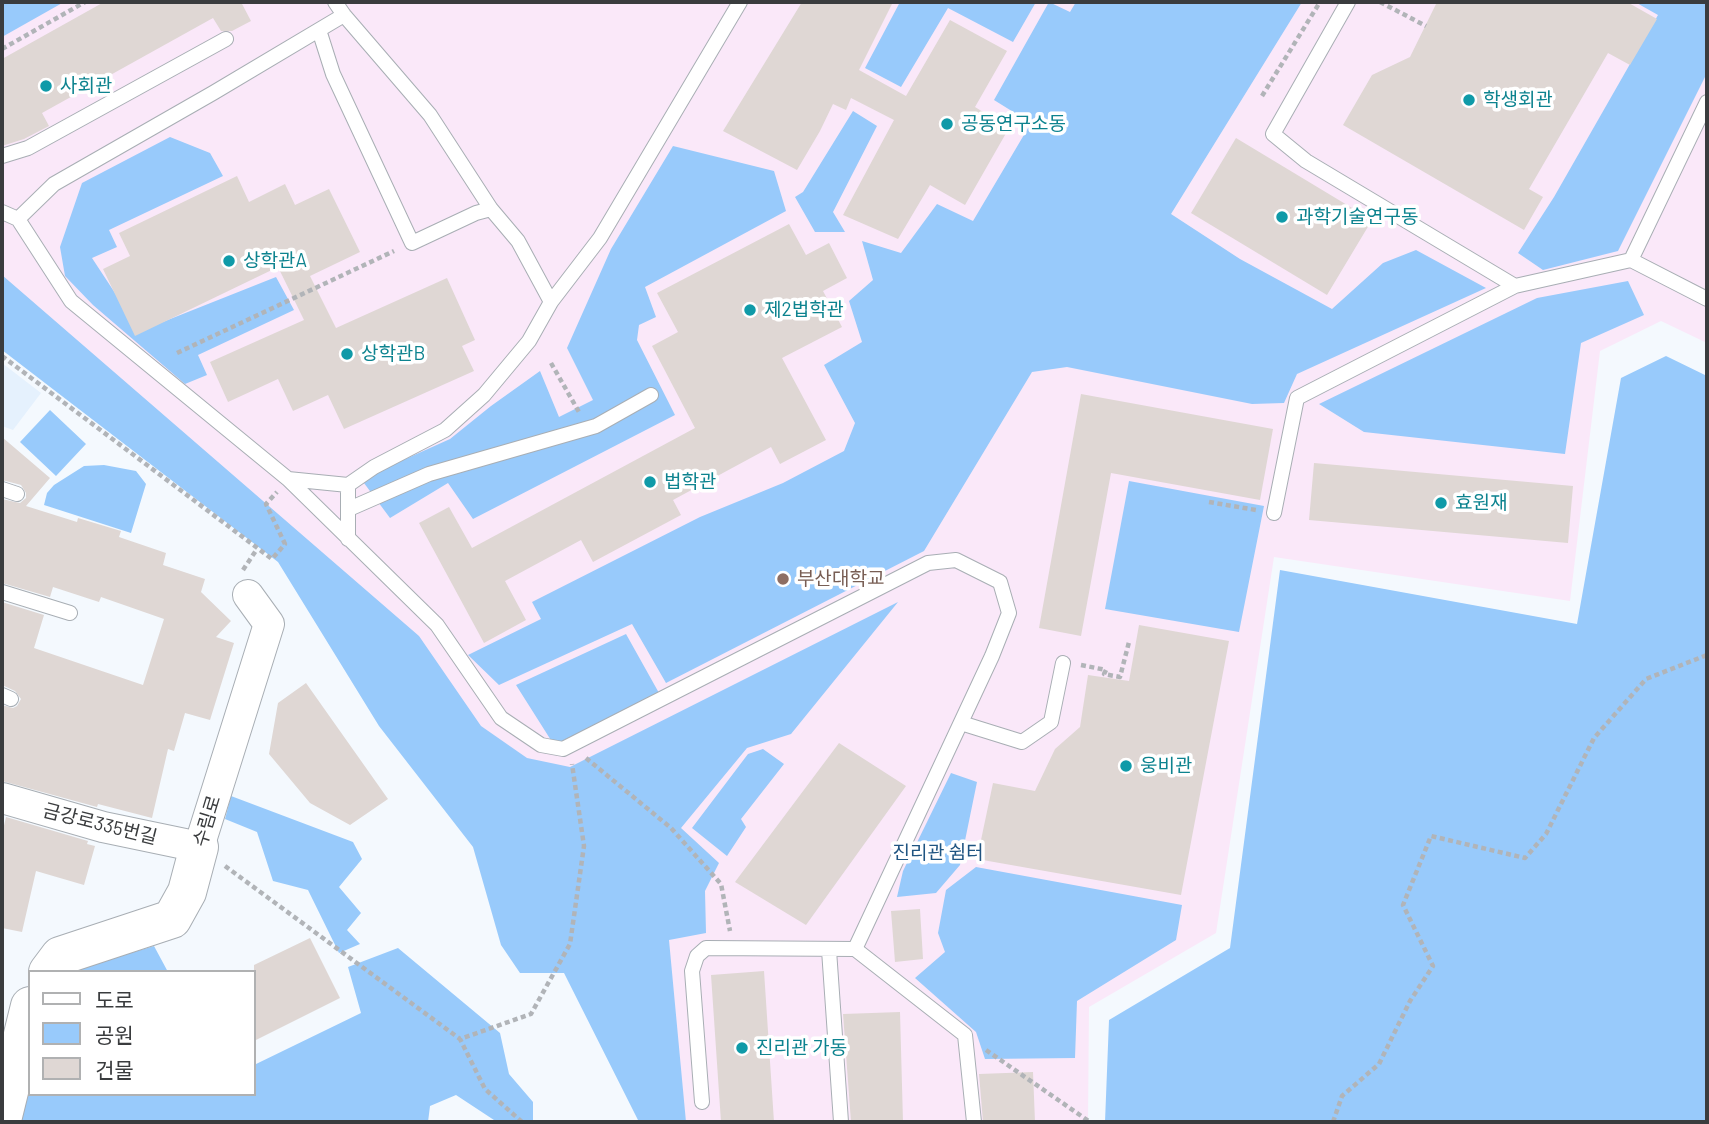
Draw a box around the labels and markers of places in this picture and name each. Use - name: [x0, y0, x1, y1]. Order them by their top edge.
- place label: 사회관: [60, 75, 112, 97]
- marker: 사회관: [38, 78, 54, 94]
- place label: 학생회관: [1483, 89, 1553, 111]
- marker: 학생회관: [1461, 92, 1477, 108]
- place label: 공동연구소동: [961, 113, 1066, 135]
- marker: 공동연구소동: [939, 116, 955, 132]
- place label: 과학기술연구동: [1296, 206, 1418, 228]
- marker: 과학기술연구동: [1274, 209, 1290, 225]
- place label: 상학관A: [243, 250, 307, 272]
- marker: 상학관A: [221, 253, 237, 269]
- place label: 제2법학관: [764, 299, 844, 321]
- marker: 제2법학관: [742, 302, 758, 318]
- place label: 상학관B: [361, 343, 425, 365]
- marker: 상학관B: [339, 346, 355, 362]
- place label: 법학관: [664, 471, 716, 493]
- marker: 법학관: [642, 474, 658, 490]
- place label: 효원재: [1455, 492, 1507, 514]
- marker: 효원재: [1433, 495, 1449, 511]
- place label: 부산대학교: [797, 568, 884, 590]
- marker: 부산대학교: [775, 571, 791, 587]
- place label: 웅비관: [1140, 755, 1192, 777]
- marker: 웅비관: [1118, 758, 1134, 774]
- place label: 진리관 가동: [756, 1037, 847, 1059]
- marker: 진리관 가동: [734, 1040, 750, 1056]

